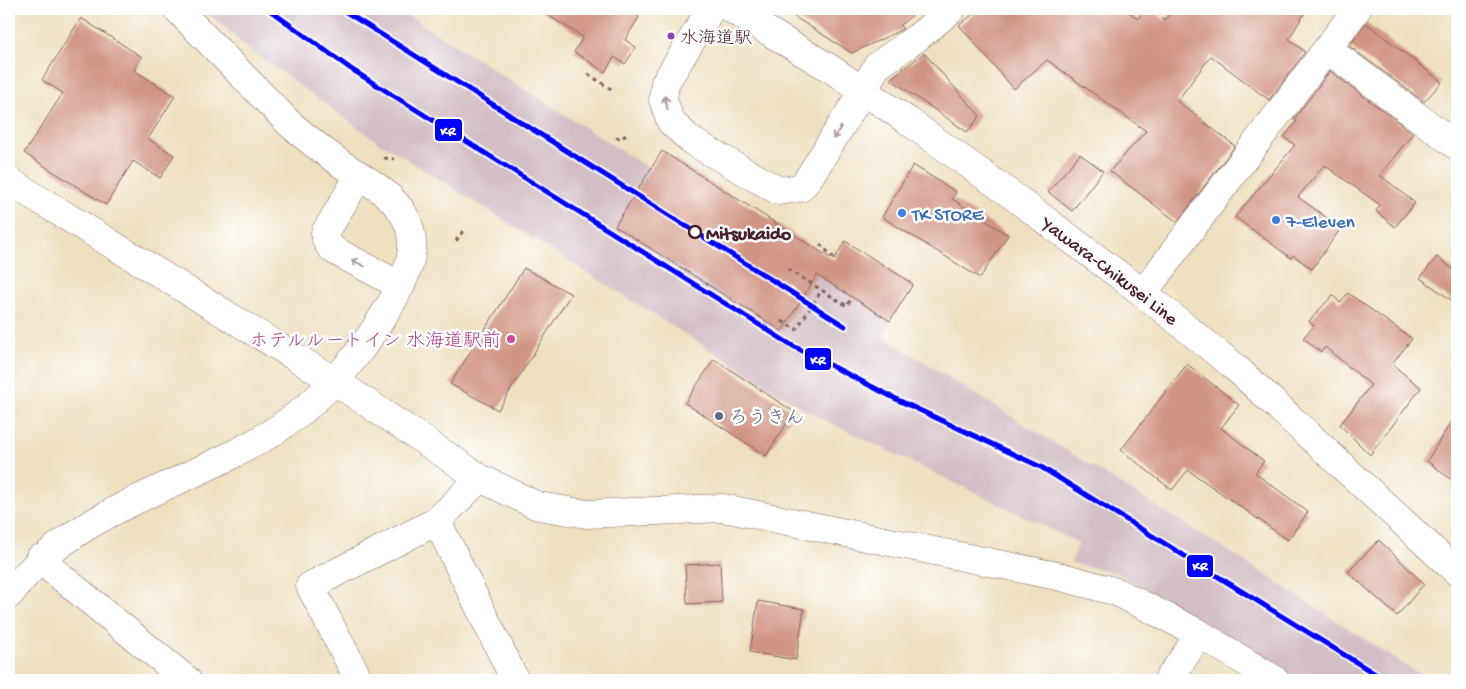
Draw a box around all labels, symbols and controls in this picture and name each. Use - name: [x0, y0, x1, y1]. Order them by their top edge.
- place label: 水海道駅: [680, 28, 752, 50]
- marker: 水海道駅: [666, 31, 676, 41]
- one-way arrow: [661, 96, 670, 112]
- line badge: KR: [434, 118, 463, 142]
- text: KR: [439, 124, 457, 141]
- one-way arrow: [831, 125, 841, 139]
- place label: TK STORE: [911, 205, 985, 228]
- marker: TK STORE: [896, 207, 908, 219]
- street label: Yawara-Chikusei Line: [1034, 212, 1182, 332]
- place label: 7-Eleven: [1285, 212, 1355, 235]
- marker: 7-Eleven: [1270, 214, 1282, 226]
- place label: Mitsukaido: [706, 224, 791, 247]
- marker: Mitsukaido: [688, 225, 702, 239]
- one-way arrow: [351, 258, 366, 267]
- place label: ホテルルートイン 水海道駅前: [249, 330, 501, 354]
- marker: ホテルルートイン 水海道駅前: [505, 333, 517, 345]
- line badge: KR: [804, 347, 832, 371]
- text: KR: [809, 353, 827, 370]
- place label: ろうきん: [729, 408, 805, 431]
- marker: ろうきん: [713, 410, 725, 422]
- line badge: KR: [1186, 554, 1214, 578]
- text: KR: [1191, 559, 1209, 576]

